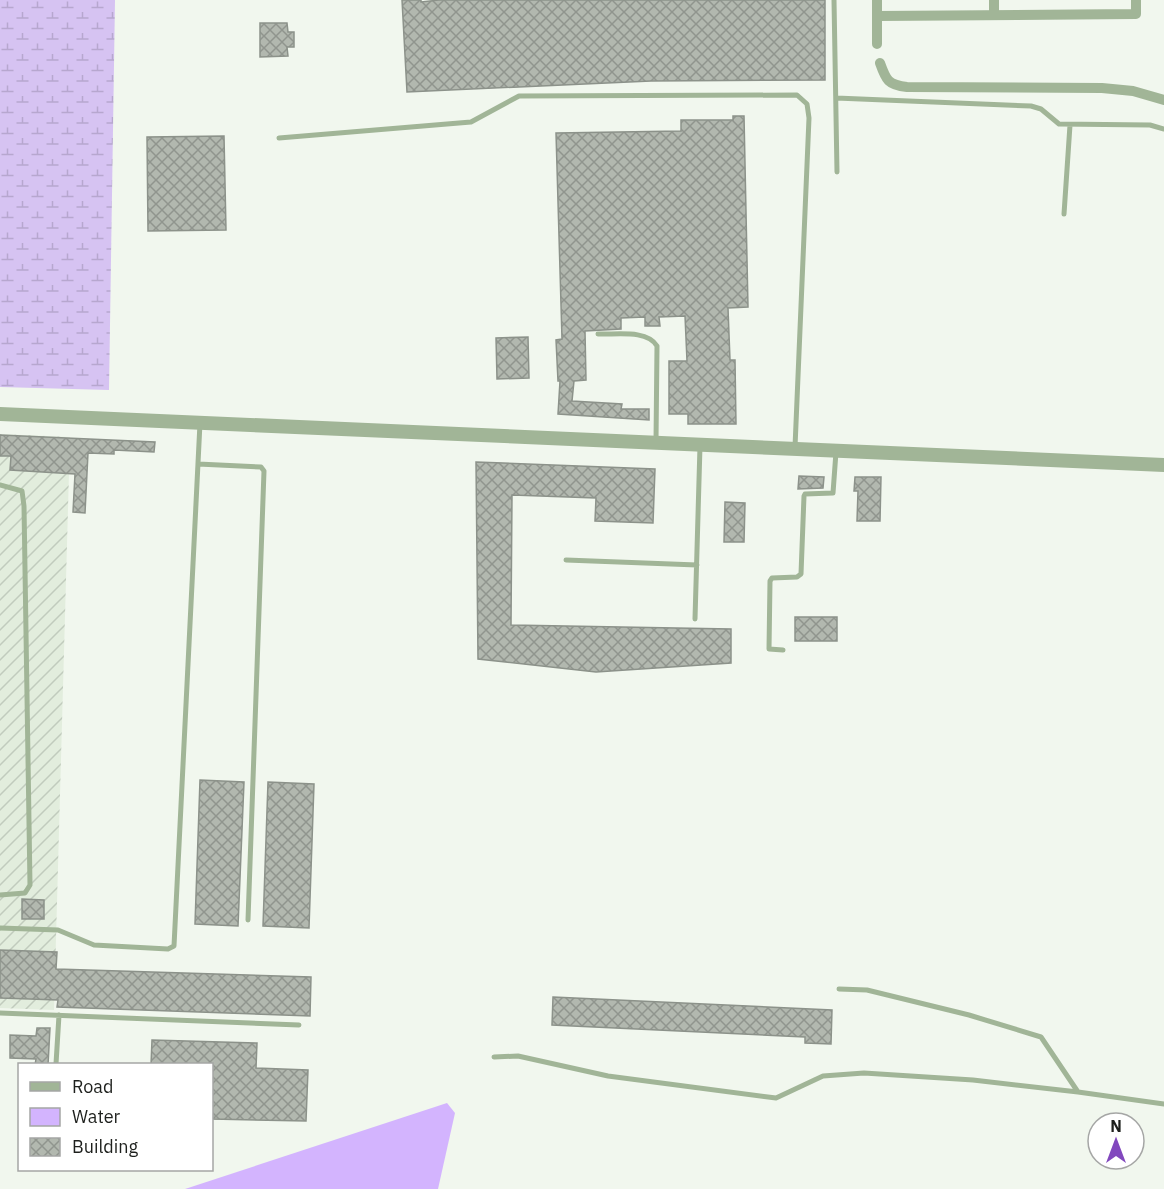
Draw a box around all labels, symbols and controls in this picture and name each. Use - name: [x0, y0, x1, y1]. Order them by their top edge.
- legend: [18, 1063, 213, 1171]
- text: Road: [72, 1075, 113, 1098]
- text: Water: [72, 1105, 121, 1128]
- north arrow: [1086, 1111, 1146, 1171]
- text: N: [1110, 1116, 1122, 1136]
- text: Building: [72, 1135, 139, 1158]

